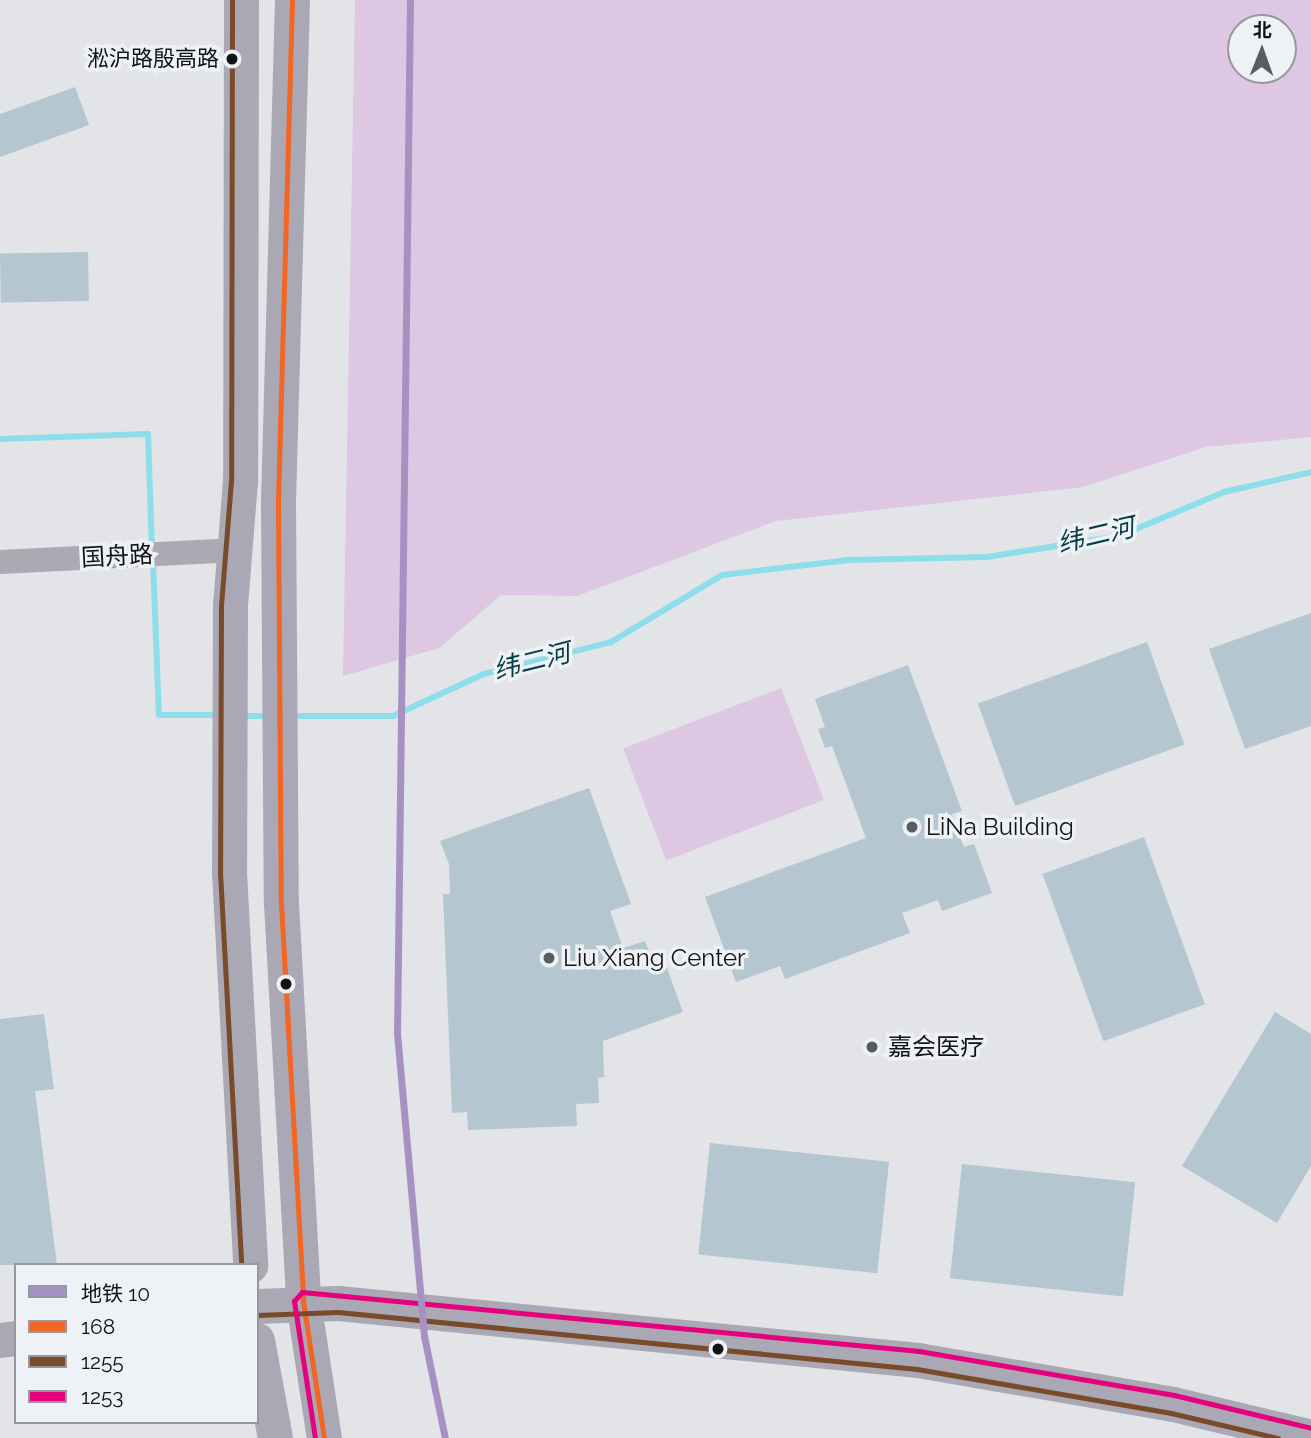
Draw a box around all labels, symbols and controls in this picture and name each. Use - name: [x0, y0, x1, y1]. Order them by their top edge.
- north arrow: [1227, 14, 1297, 84]
- text: 北: [1253, 19, 1272, 41]
- place label: 淞沪路殷高路: [87, 46, 219, 72]
- marker: 淞沪路殷高路: [225, 52, 239, 66]
- water label: 纬二河: [1054, 512, 1138, 560]
- street label: 国舟路: [80, 540, 154, 572]
- water label: 纬二河: [490, 637, 574, 687]
- place label: LiNa Building: [926, 813, 1074, 841]
- marker: LiNa Building: [904, 819, 920, 835]
- place label: Liu Xiang Center: [563, 944, 746, 972]
- marker: Liu Xiang Center: [541, 950, 557, 966]
- unlabelled marker: [279, 977, 293, 991]
- place label: 嘉会医疗: [888, 1033, 984, 1061]
- marker: 嘉会医疗: [862, 1037, 882, 1057]
- legend: [14, 1263, 259, 1424]
- text: 地铁 10: [81, 1281, 150, 1306]
- text: 168: [81, 1314, 115, 1339]
- unlabelled marker: [711, 1342, 725, 1356]
- text: 1255: [81, 1349, 124, 1374]
- text: 1253: [81, 1384, 124, 1409]

